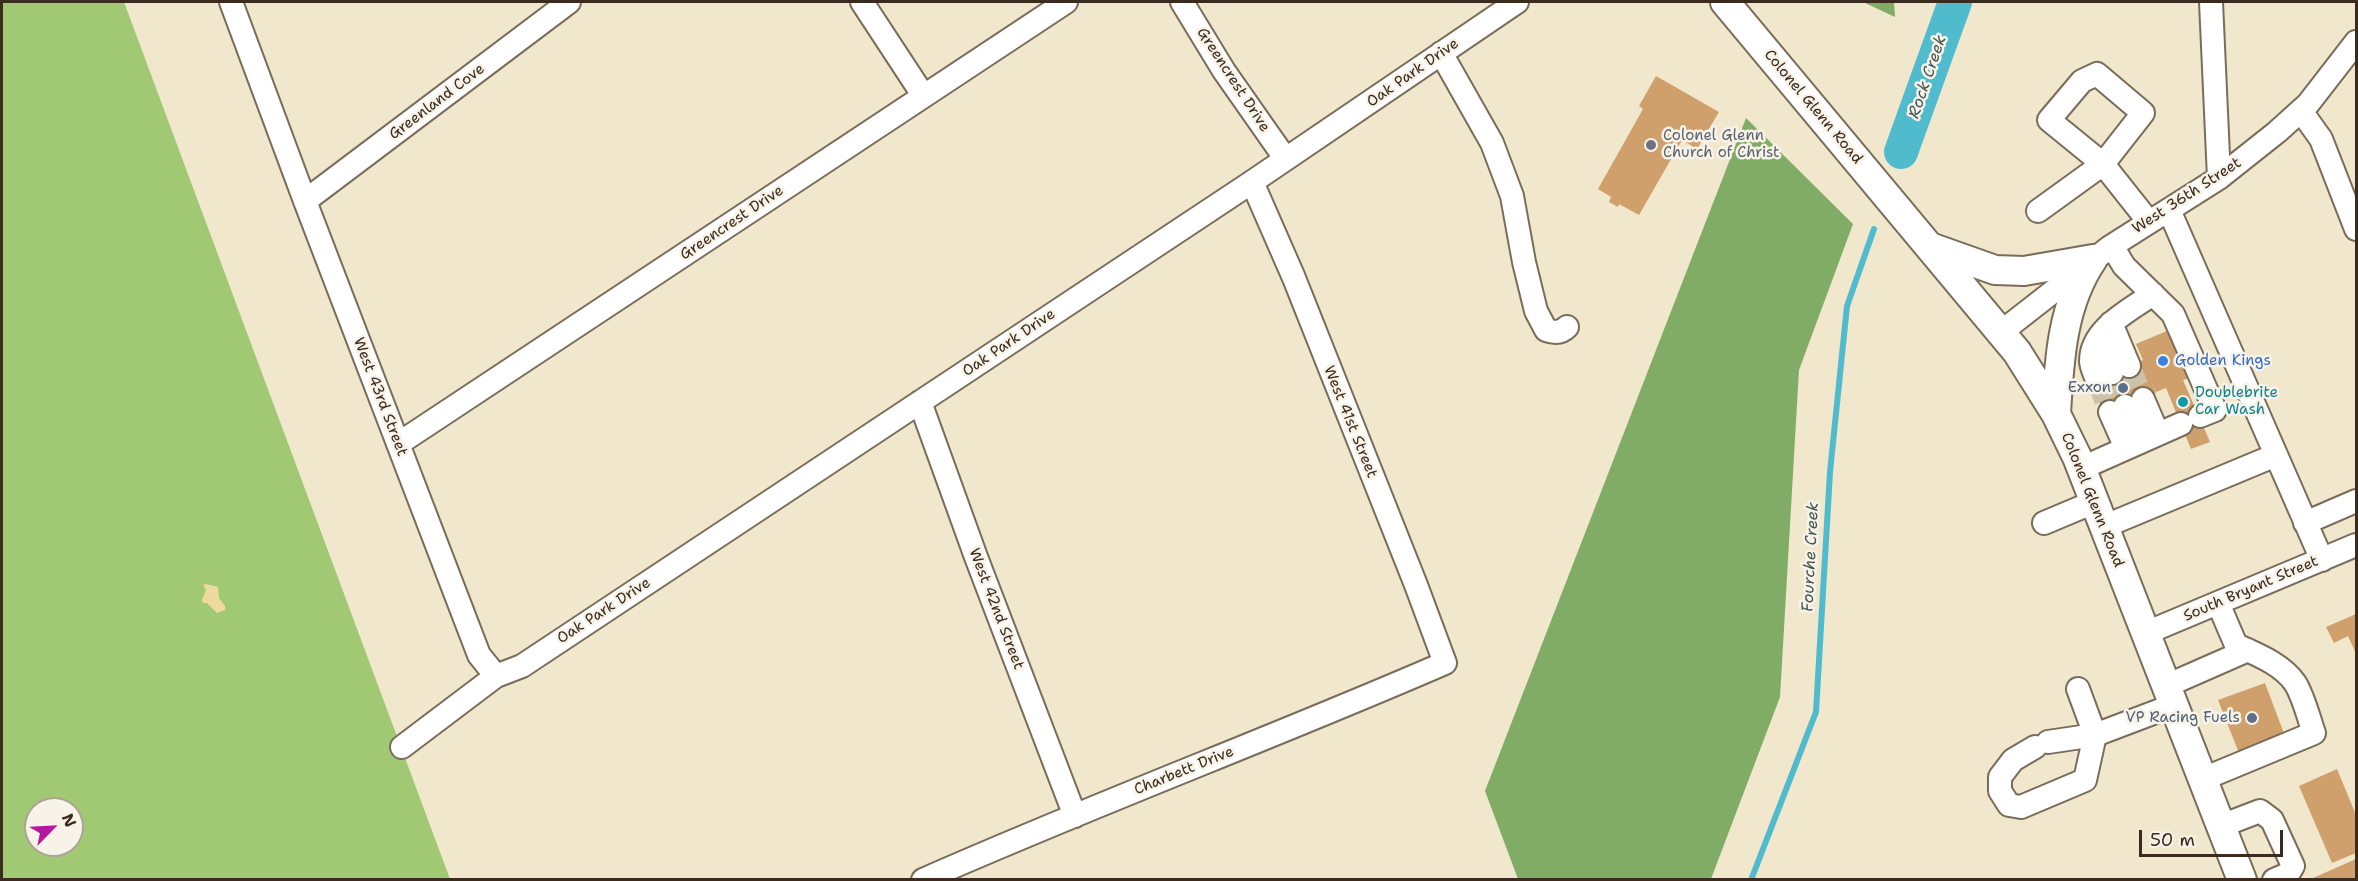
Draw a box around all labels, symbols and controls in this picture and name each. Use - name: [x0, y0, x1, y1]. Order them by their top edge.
- street label: Greencrest Drive: [1193, 24, 1273, 136]
- water label: Rock Creek: [1905, 33, 1951, 121]
- street label: Oak Park Drive: [1364, 35, 1462, 111]
- street label: Colonel Glenn Road: [1760, 46, 1866, 168]
- street label: Greenland Cove: [386, 60, 488, 144]
- place label: Colonel Glenn Church of Christ: [1663, 127, 1780, 162]
- marker: Colonel Glenn Church of Christ: [1644, 138, 1658, 152]
- street label: West 36th Street: [2129, 154, 2245, 238]
- street label: Greencrest Drive: [677, 182, 787, 264]
- street label: Oak Park Drive: [959, 305, 1059, 381]
- street label: West 43rd Street: [349, 335, 411, 459]
- place label: Golden Kings: [2175, 352, 2271, 370]
- marker: Golden Kings: [2156, 354, 2170, 368]
- street label: West 41st Street: [1319, 363, 1381, 481]
- place label: Exxon: [2068, 379, 2111, 397]
- marker: Exxon: [2116, 381, 2130, 395]
- place label: Doublebrite Car Wash: [2195, 384, 2278, 419]
- marker: Doublebrite Car Wash: [2176, 395, 2190, 409]
- street label: Colonel Glenn Road: [2057, 430, 2127, 570]
- water label: Fourche Creek: [1799, 502, 1823, 612]
- street label: West 42nd Street: [965, 546, 1027, 672]
- street label: South Bryant Street: [2181, 552, 2321, 626]
- street label: Oak Park Drive: [554, 574, 654, 648]
- place label: VP Racing Fuels: [2126, 709, 2240, 727]
- marker: VP Racing Fuels: [2245, 711, 2259, 725]
- street label: Charbett Drive: [1132, 743, 1236, 799]
- north arrow: [24, 797, 84, 857]
- text: N: [57, 810, 81, 830]
- scale bar: [2142, 818, 2286, 856]
- text: 50 m: [2150, 828, 2195, 852]

